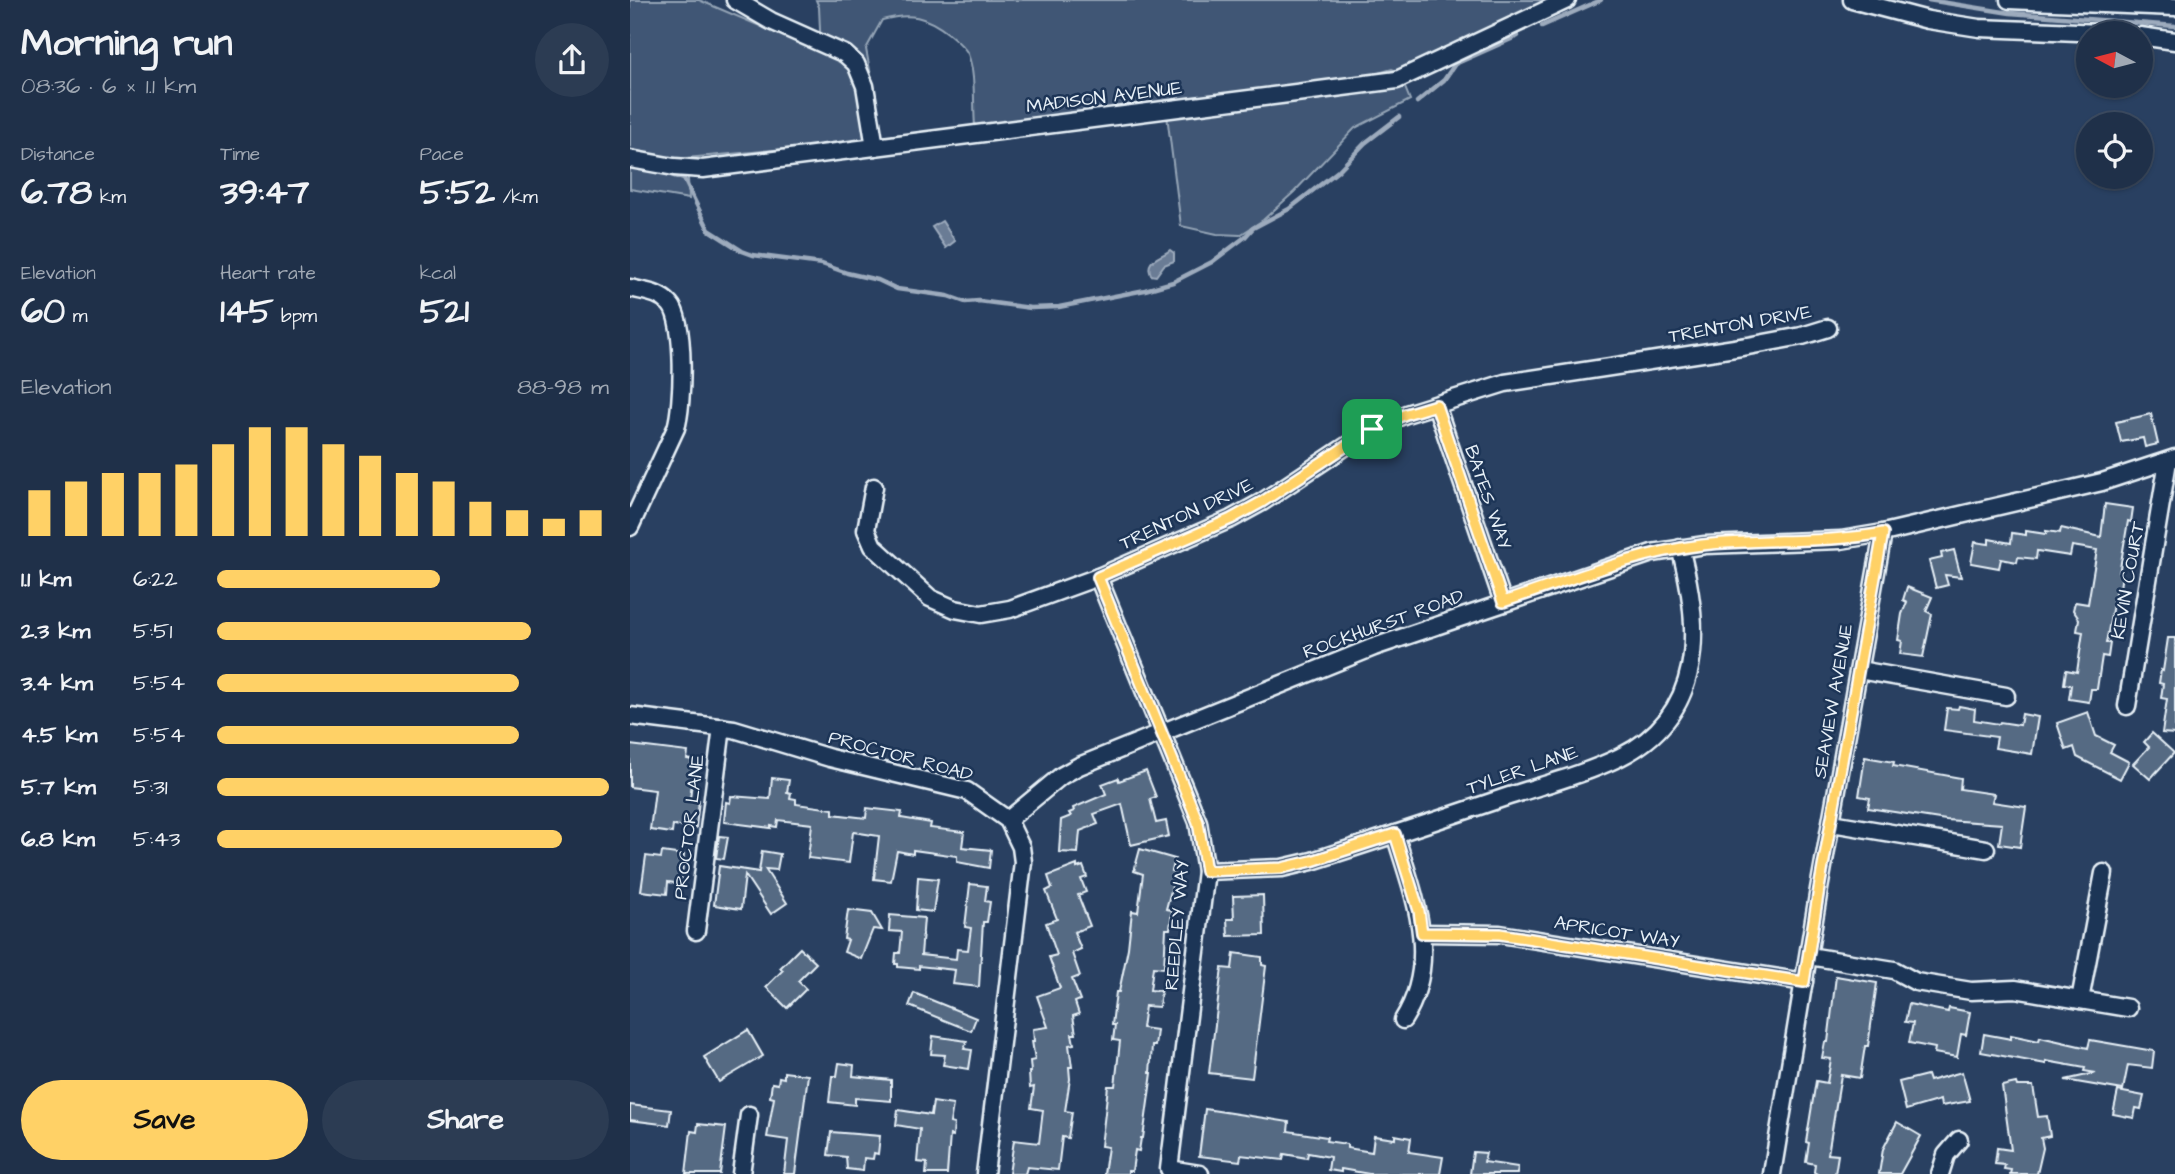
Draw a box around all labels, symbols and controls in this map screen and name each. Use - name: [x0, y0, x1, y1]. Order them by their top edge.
- text: Morning run: [21, 18, 233, 70]
- north arrow: [2076, 21, 2152, 98]
- map controls: [2076, 21, 2153, 189]
- button: share: [535, 23, 609, 97]
- text: 08:36 · 6 × 1.1 km: [21, 70, 196, 102]
- street label: MADISON AVENUE: [1025, 75, 1184, 120]
- button: locate: [2076, 112, 2153, 189]
- text: Distance: [21, 141, 95, 168]
- text: Time: [220, 141, 260, 168]
- text: Pace: [420, 141, 464, 168]
- text: 6.78: [21, 168, 92, 217]
- text: 39:47: [220, 168, 309, 217]
- text: 5:52: [420, 168, 495, 217]
- text: km: [92, 184, 126, 211]
- text: /km: [495, 184, 538, 211]
- text: Elevation: [21, 260, 96, 287]
- text: Heart rate: [220, 260, 316, 287]
- text: kcal: [420, 260, 456, 287]
- text: 60: [21, 287, 65, 336]
- text: 145: [220, 287, 273, 336]
- text: 521: [420, 287, 469, 336]
- street label: TRENTON DRIVE: [1667, 299, 1814, 350]
- text: m: [65, 303, 87, 330]
- text: bpm: [273, 303, 317, 330]
- text: Elevation: [21, 371, 112, 403]
- text: 88–98 m: [517, 371, 609, 403]
- pin: [1342, 399, 1402, 459]
- icon: arrive: [1353, 410, 1391, 448]
- street label: BATES WAY: [1457, 442, 1518, 553]
- street label: TRENTON DRIVE: [1115, 472, 1258, 557]
- street label: KEVIN COURT: [2105, 519, 2152, 641]
- text: 1.1 km: [21, 563, 71, 595]
- text: 6:22: [133, 563, 178, 595]
- street label: ROCKHURST ROAD: [1299, 583, 1468, 666]
- text: 2.3 km: [21, 615, 90, 647]
- text: 5:51: [133, 615, 172, 647]
- street label: SEAVIEW AVENUE: [1807, 622, 1860, 781]
- text: 3.4 km: [21, 667, 93, 699]
- text: 5:54: [133, 667, 185, 699]
- text: 4.5 km: [21, 719, 97, 751]
- text: 5:54: [133, 719, 185, 751]
- street label: PROCTOR ROAD: [825, 724, 976, 789]
- street label: TYLER LANE: [1463, 739, 1582, 802]
- street label: PROCTOR LANE: [667, 753, 712, 901]
- text: 5.7 km: [21, 771, 96, 803]
- text: 5:31: [133, 771, 168, 803]
- text: 6.8 km: [21, 823, 95, 855]
- text: 5:43: [133, 823, 180, 855]
- street label: REEDLEY WAY: [1158, 859, 1197, 991]
- street label: APRICOT WAY: [1552, 909, 1681, 956]
- button: Save: [21, 1080, 308, 1160]
- button: Share: [322, 1080, 609, 1160]

